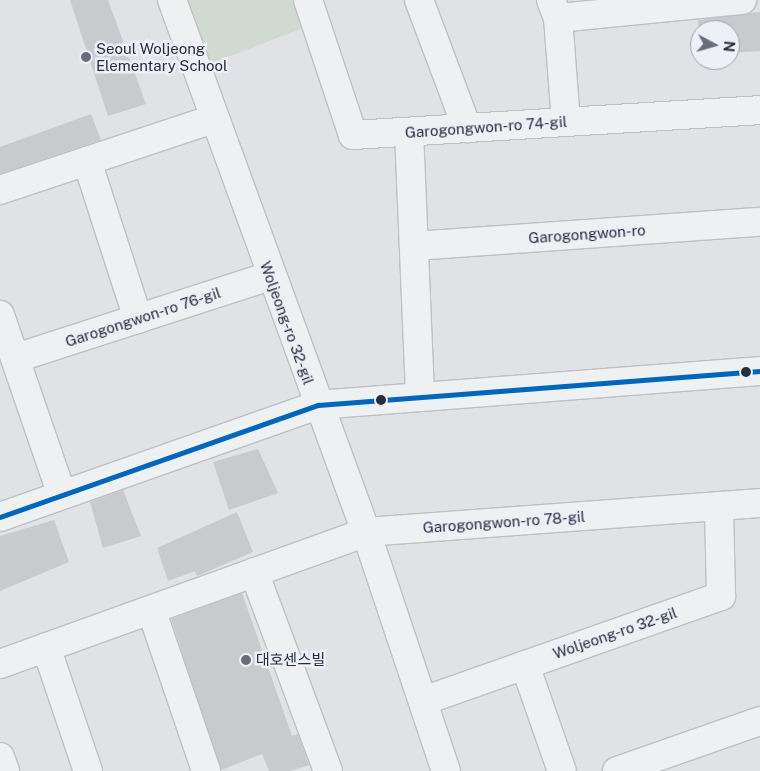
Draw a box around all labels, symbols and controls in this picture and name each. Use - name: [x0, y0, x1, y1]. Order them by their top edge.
- north arrow: [690, 20, 740, 70]
- place label: Seoul Woljeong Elementary School: [96, 39, 228, 74]
- text: N: [720, 40, 737, 53]
- marker: Seoul Woljeong Elementary School: [80, 51, 92, 63]
- street label: Garogongwon-ro 74-gil: [404, 112, 568, 142]
- street label: Garogongwon-ro: [528, 221, 646, 247]
- street label: Woljeong-ro 32-gil: [256, 259, 318, 387]
- street label: Garogongwon-ro 76-gil: [63, 283, 223, 351]
- unlabelled marker: [741, 367, 751, 377]
- unlabelled marker: [376, 395, 386, 405]
- street label: Garogongwon-ro 78-gil: [422, 507, 586, 537]
- street label: Woljeong-ro 32-gil: [551, 603, 679, 663]
- place label: 대호센스빌: [256, 651, 325, 669]
- marker: 대호센스빌: [240, 654, 252, 666]

